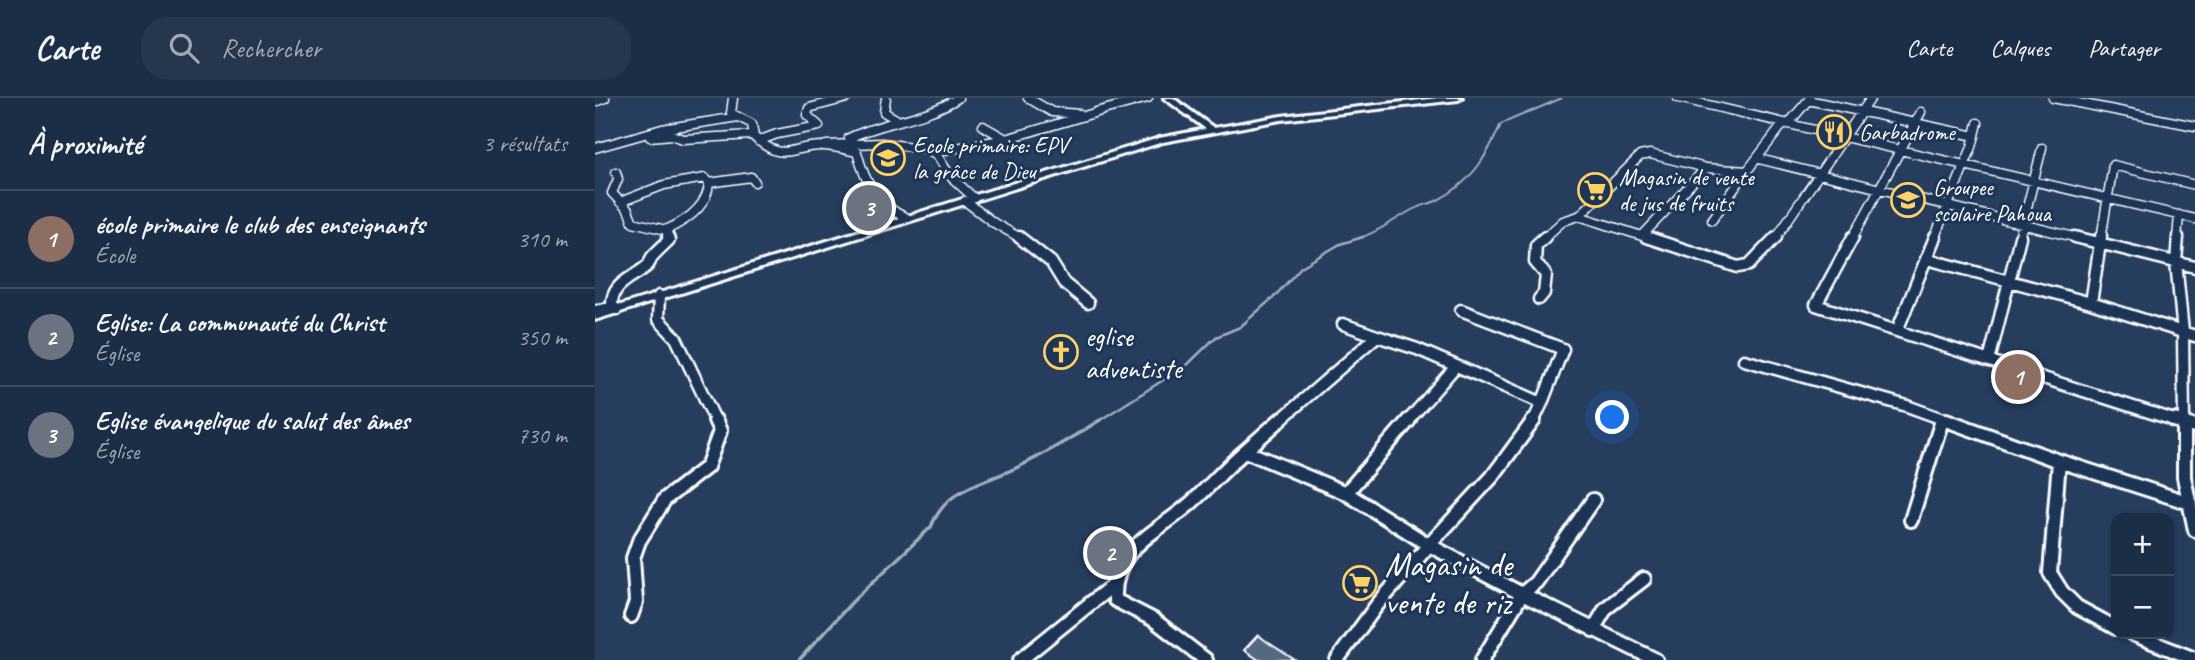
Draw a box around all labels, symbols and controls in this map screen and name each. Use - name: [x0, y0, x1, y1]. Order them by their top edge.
- search box: [141, 17, 631, 80]
- text: Carte: [35, 27, 99, 69]
- icon: search: [165, 29, 203, 67]
- text: Rechercher: [221, 32, 321, 65]
- text: Carte: [1906, 33, 1952, 63]
- text: Calques: [1990, 33, 2050, 63]
- text: Partager: [2088, 33, 2160, 63]
- restaurant icon: Garbadrome: [1815, 113, 1853, 151]
- place label: Garbadrome: [1859, 118, 1956, 147]
- text: À proximité: [28, 125, 142, 163]
- text: 3 résultats: [483, 129, 567, 158]
- place label: Ecole primaire: EPV la grâce de Dieu: [913, 131, 1073, 186]
- school or university icon: Ecole primaire: EPV la grâce de Dieu: [869, 139, 907, 177]
- place label: Magasin de vente de jus de fruits: [1619, 163, 1755, 218]
- supermarket icon: Magasin de vente de jus de fruits: [1576, 171, 1614, 209]
- place label: Groupee scolaire Pahoua: [1933, 173, 2053, 228]
- school or university icon: Groupee scolaire Pahoua: [1889, 181, 1927, 219]
- pin: 3: [846, 182, 892, 234]
- text: école primaire le club des enseignants: [95, 208, 425, 241]
- text: 1: [46, 225, 56, 254]
- text: 310 m: [518, 225, 567, 254]
- text: École: [95, 241, 135, 270]
- text: Eglise: La communauté du Christ: [95, 306, 385, 339]
- place label: eglise adventiste: [1085, 319, 1184, 386]
- text: 2: [46, 323, 56, 352]
- text: 350 m: [518, 323, 567, 352]
- church icon: eglise adventiste: [1042, 333, 1080, 371]
- text: Église: [95, 339, 139, 368]
- pin: 1: [1995, 351, 2041, 403]
- your location: [1595, 400, 1629, 434]
- text: Eglise évangelique du salut des âmes: [95, 404, 409, 437]
- text: 3: [46, 421, 56, 450]
- text: 730 m: [518, 421, 567, 450]
- text: Église: [95, 437, 139, 466]
- map controls: [2111, 513, 2174, 639]
- button: +: [2111, 513, 2174, 576]
- pin: 2: [1087, 527, 1133, 579]
- place label: Magasin de vente de riz: [1385, 544, 1514, 624]
- supermarket icon: Magasin de vente de riz: [1341, 564, 1379, 602]
- button: −: [2111, 576, 2174, 639]

